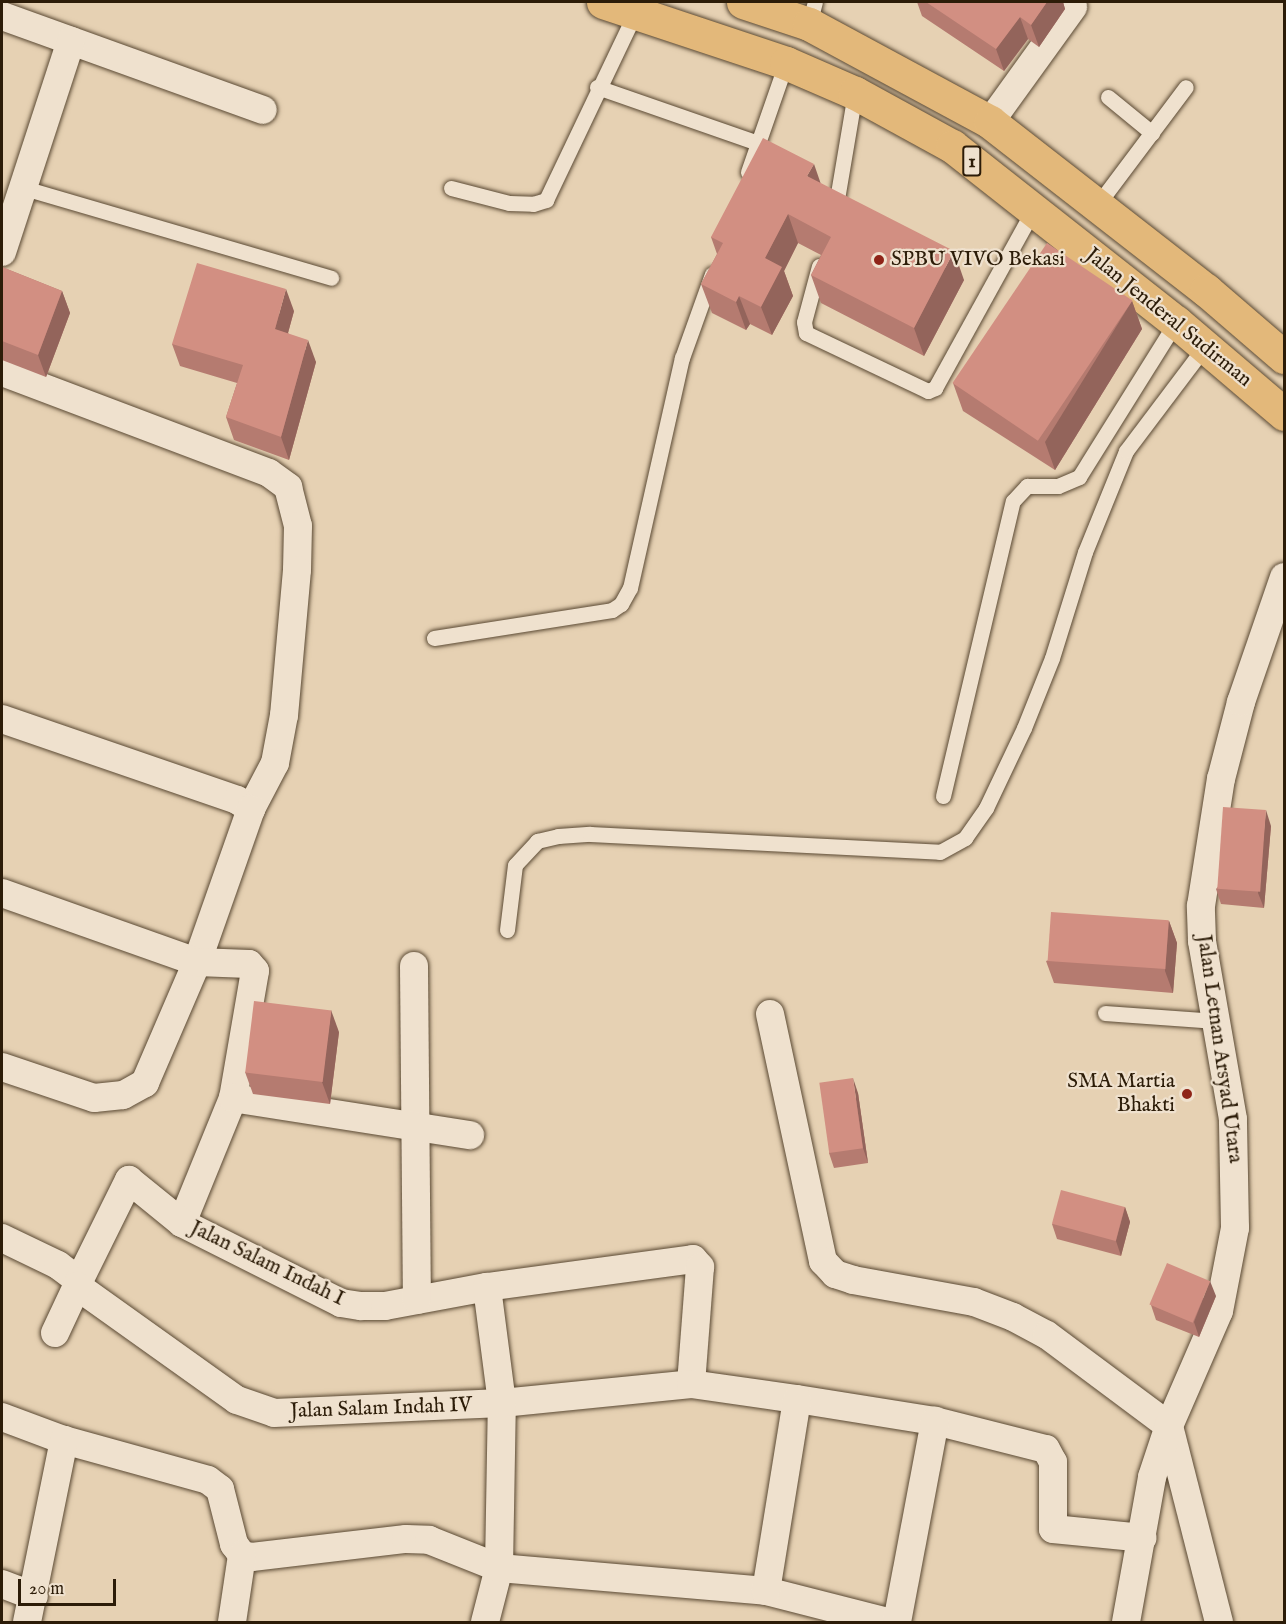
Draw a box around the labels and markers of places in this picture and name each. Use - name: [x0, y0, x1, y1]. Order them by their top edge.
- place label: SPBU VIVO Bekasi: [891, 247, 1065, 273]
- marker: SPBU VIVO Bekasi: [872, 253, 886, 267]
- place label: SMA Martia Bhakti: [1067, 1069, 1175, 1119]
- marker: SMA Martia Bhakti: [1180, 1087, 1194, 1101]

